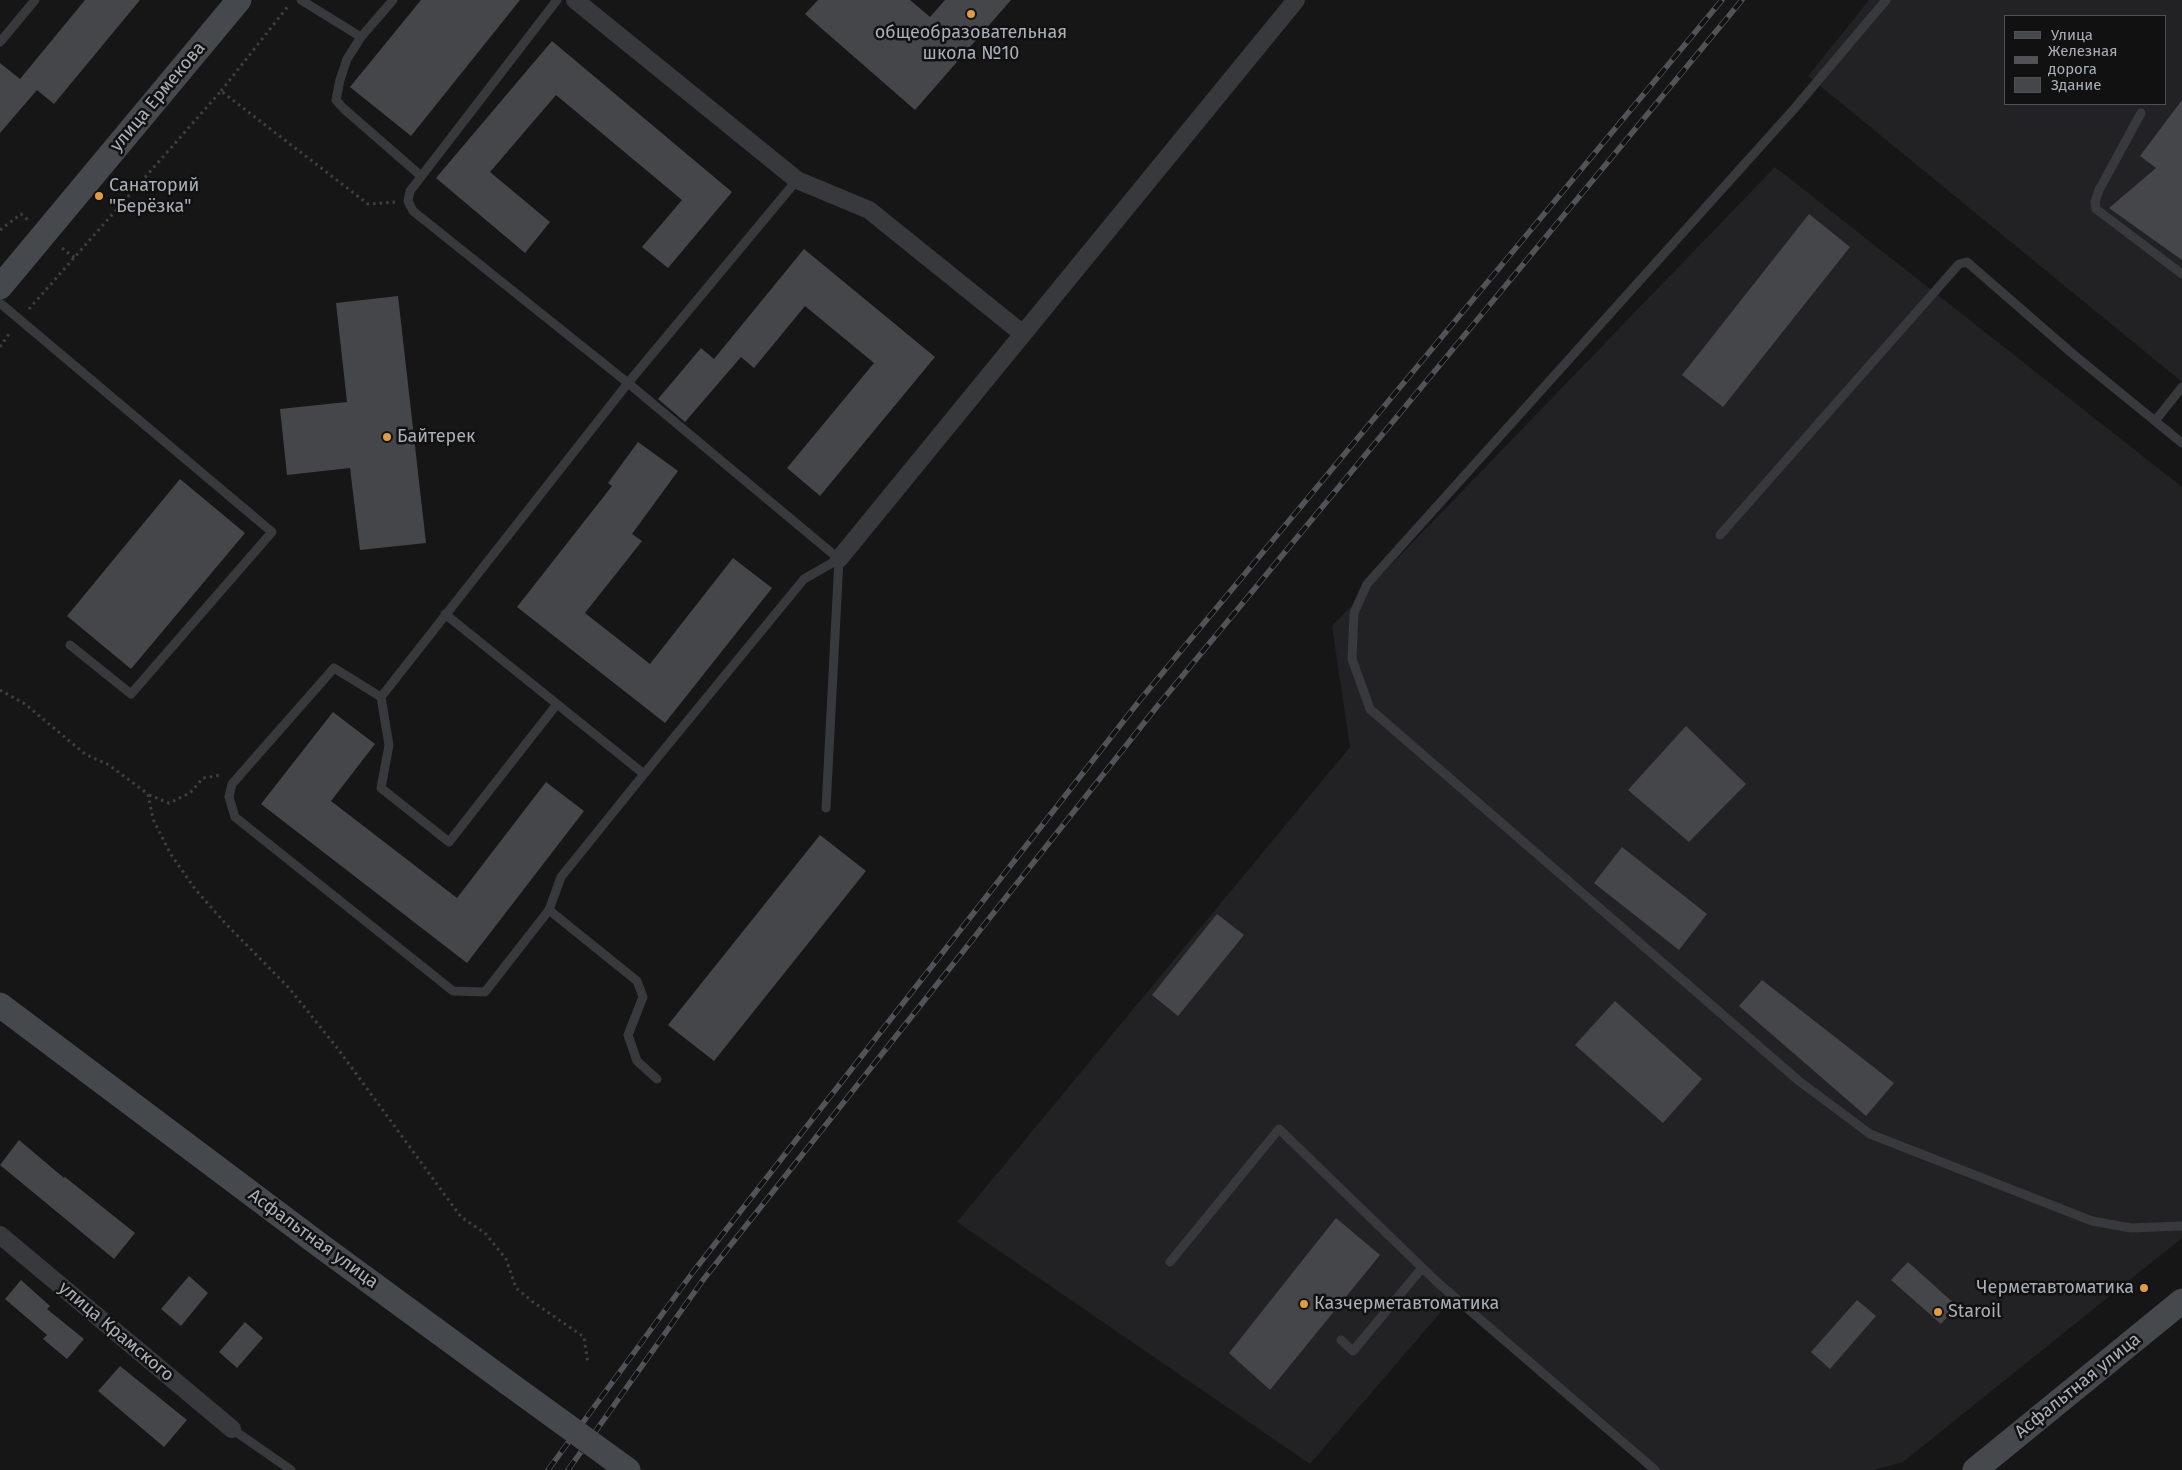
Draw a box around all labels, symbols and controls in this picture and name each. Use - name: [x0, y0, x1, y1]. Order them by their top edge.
- marker: общеобразовательная школа №10: [965, 8, 977, 20]
- legend: [2004, 15, 2167, 105]
- place label: общеобразовательная школа №10: [875, 22, 1067, 64]
- text: Улица: [2051, 26, 2093, 44]
- street label: улица Ермекова: [106, 38, 210, 156]
- text: Железная дорога: [2048, 42, 2117, 78]
- text: Здание: [2051, 76, 2101, 94]
- place label: Санаторий "Берёзка": [109, 175, 199, 218]
- marker: Санаторий "Берёзка": [93, 190, 105, 202]
- place label: Байтерек: [397, 426, 475, 448]
- marker: Байтерек: [381, 431, 393, 443]
- street label: Асфальтная улица: [244, 1185, 382, 1293]
- street label: улица Крамского: [54, 1277, 178, 1387]
- place label: Черметавтоматика: [1977, 1277, 2134, 1299]
- marker: Черметавтоматика: [2138, 1282, 2150, 1294]
- place label: Казчерметавтоматика: [1314, 1293, 1499, 1315]
- marker: Казчерметавтоматика: [1298, 1298, 1310, 1310]
- place label: Staroil: [1948, 1301, 2001, 1323]
- marker: Staroil: [1932, 1306, 1944, 1318]
- street label: Асфальтная улица: [2011, 1329, 2145, 1443]

